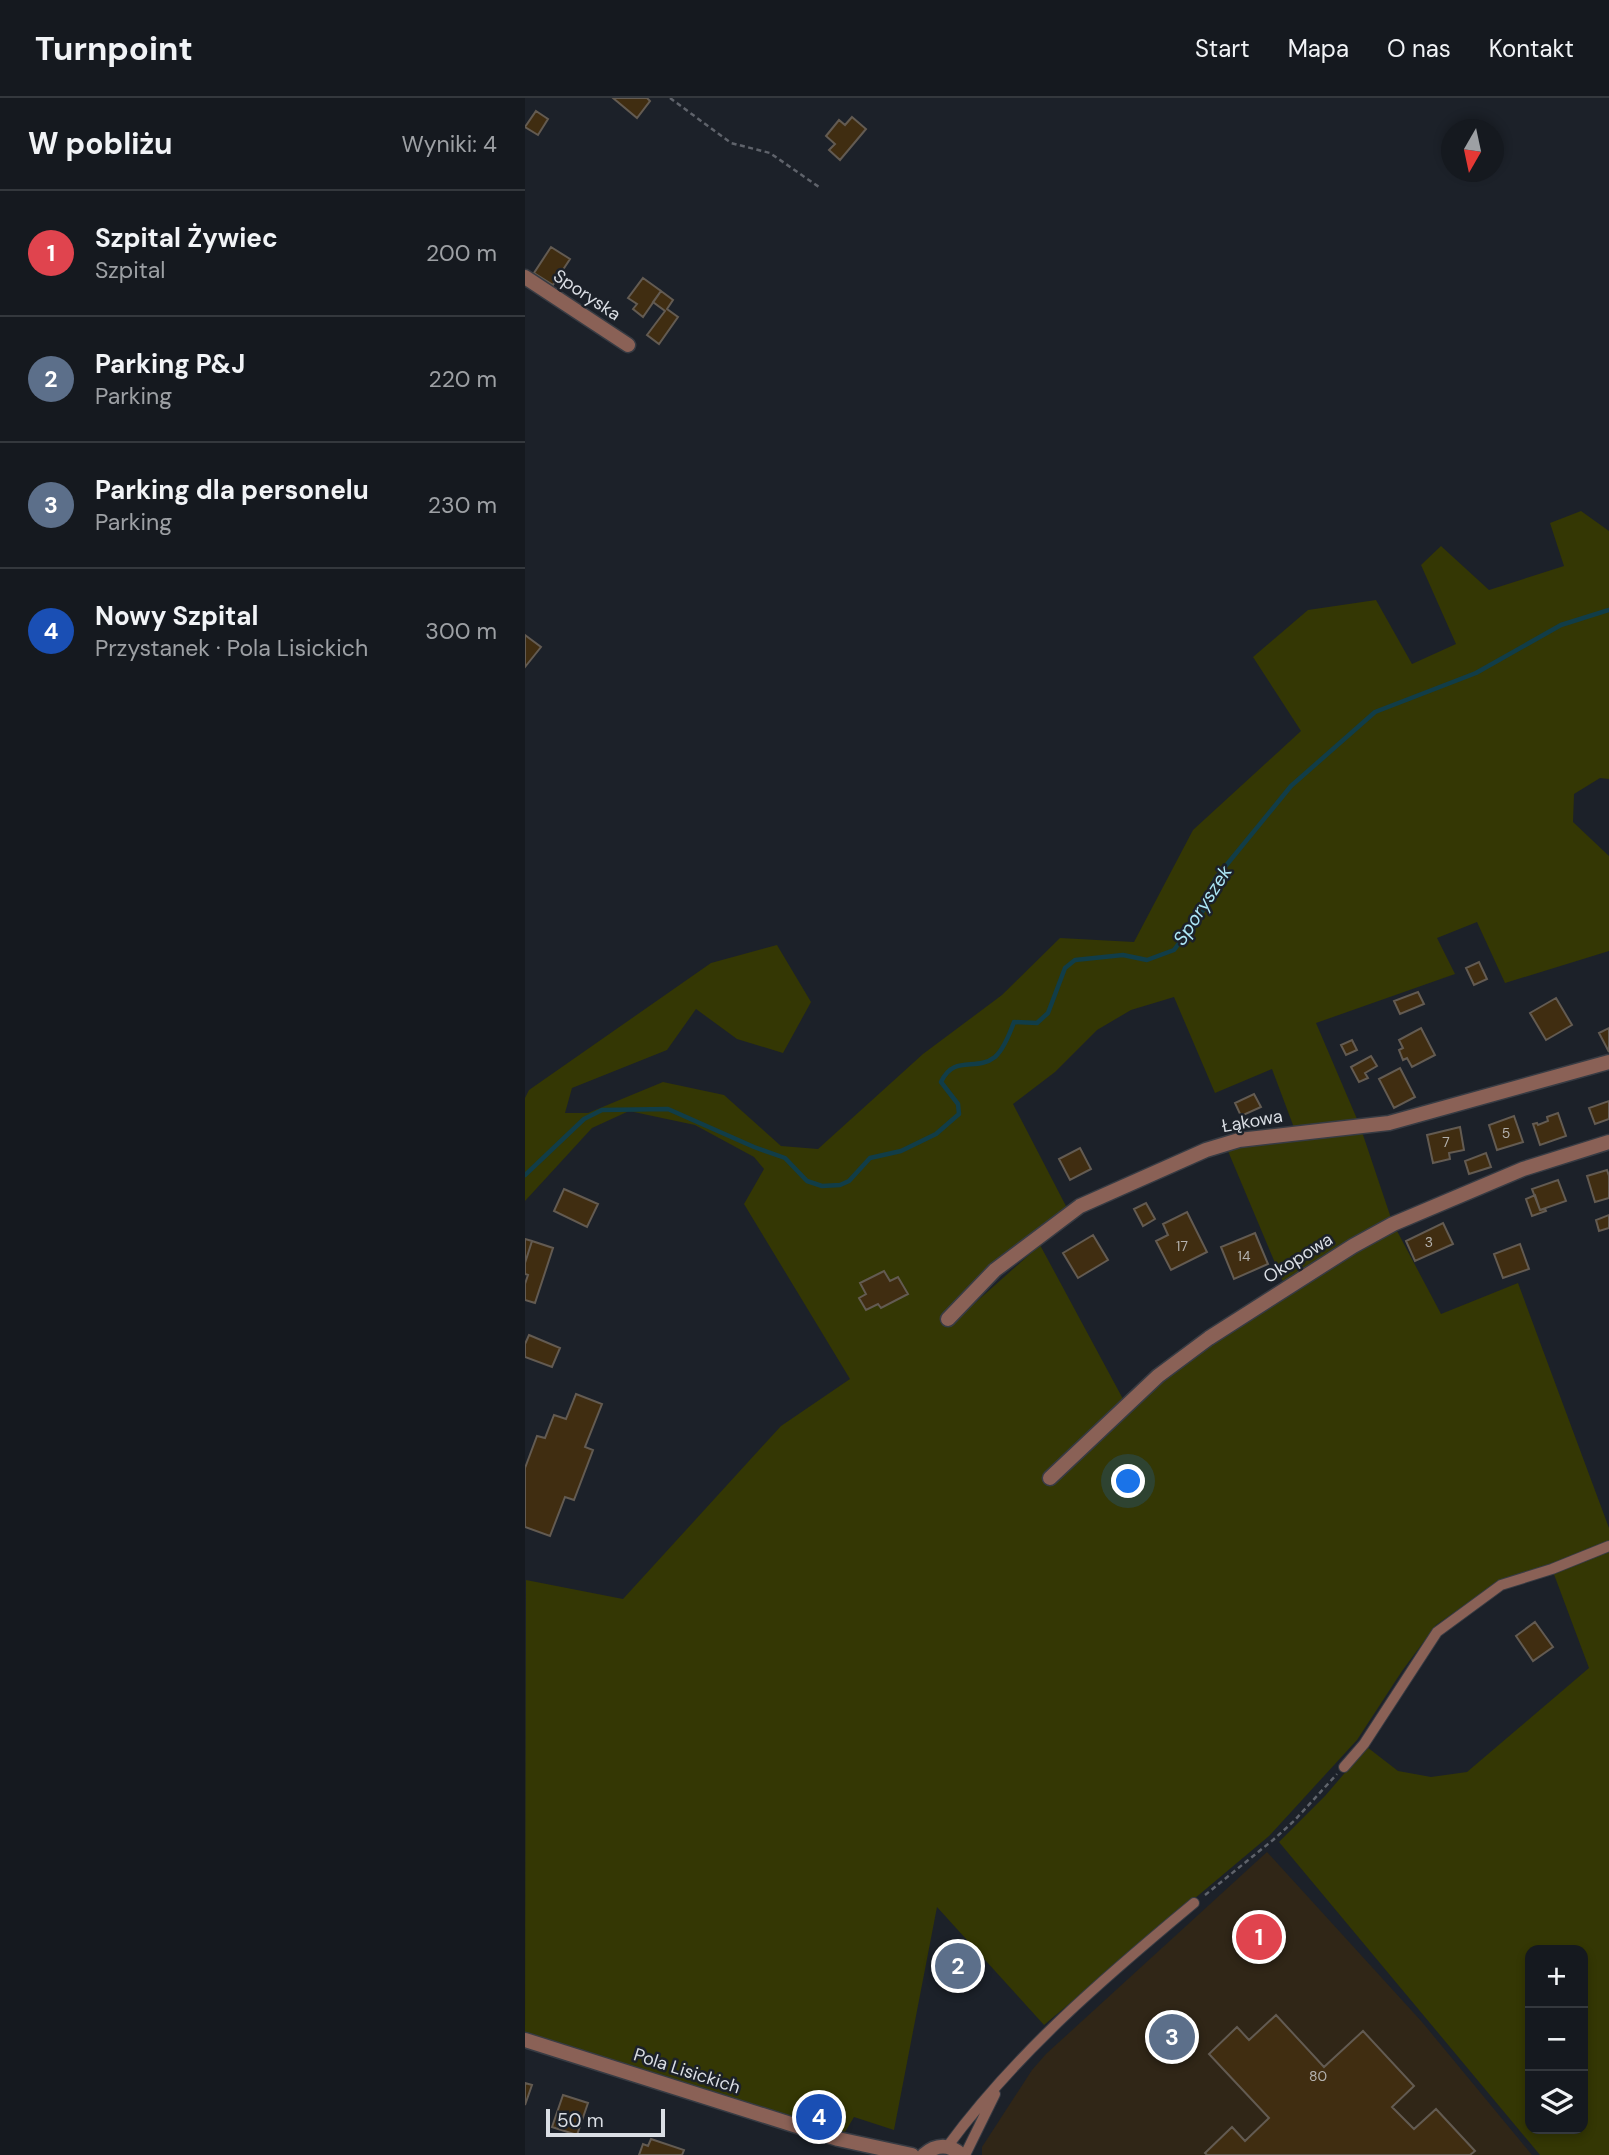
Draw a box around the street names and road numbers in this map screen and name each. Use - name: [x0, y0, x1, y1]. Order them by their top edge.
- street label: Sporyska: [549, 264, 625, 326]
- street label: Łąkowa: [1220, 1104, 1284, 1138]
- street label: Okopowa: [1259, 1227, 1337, 1289]
- street label: Pola Lisickich: [631, 2042, 743, 2100]

